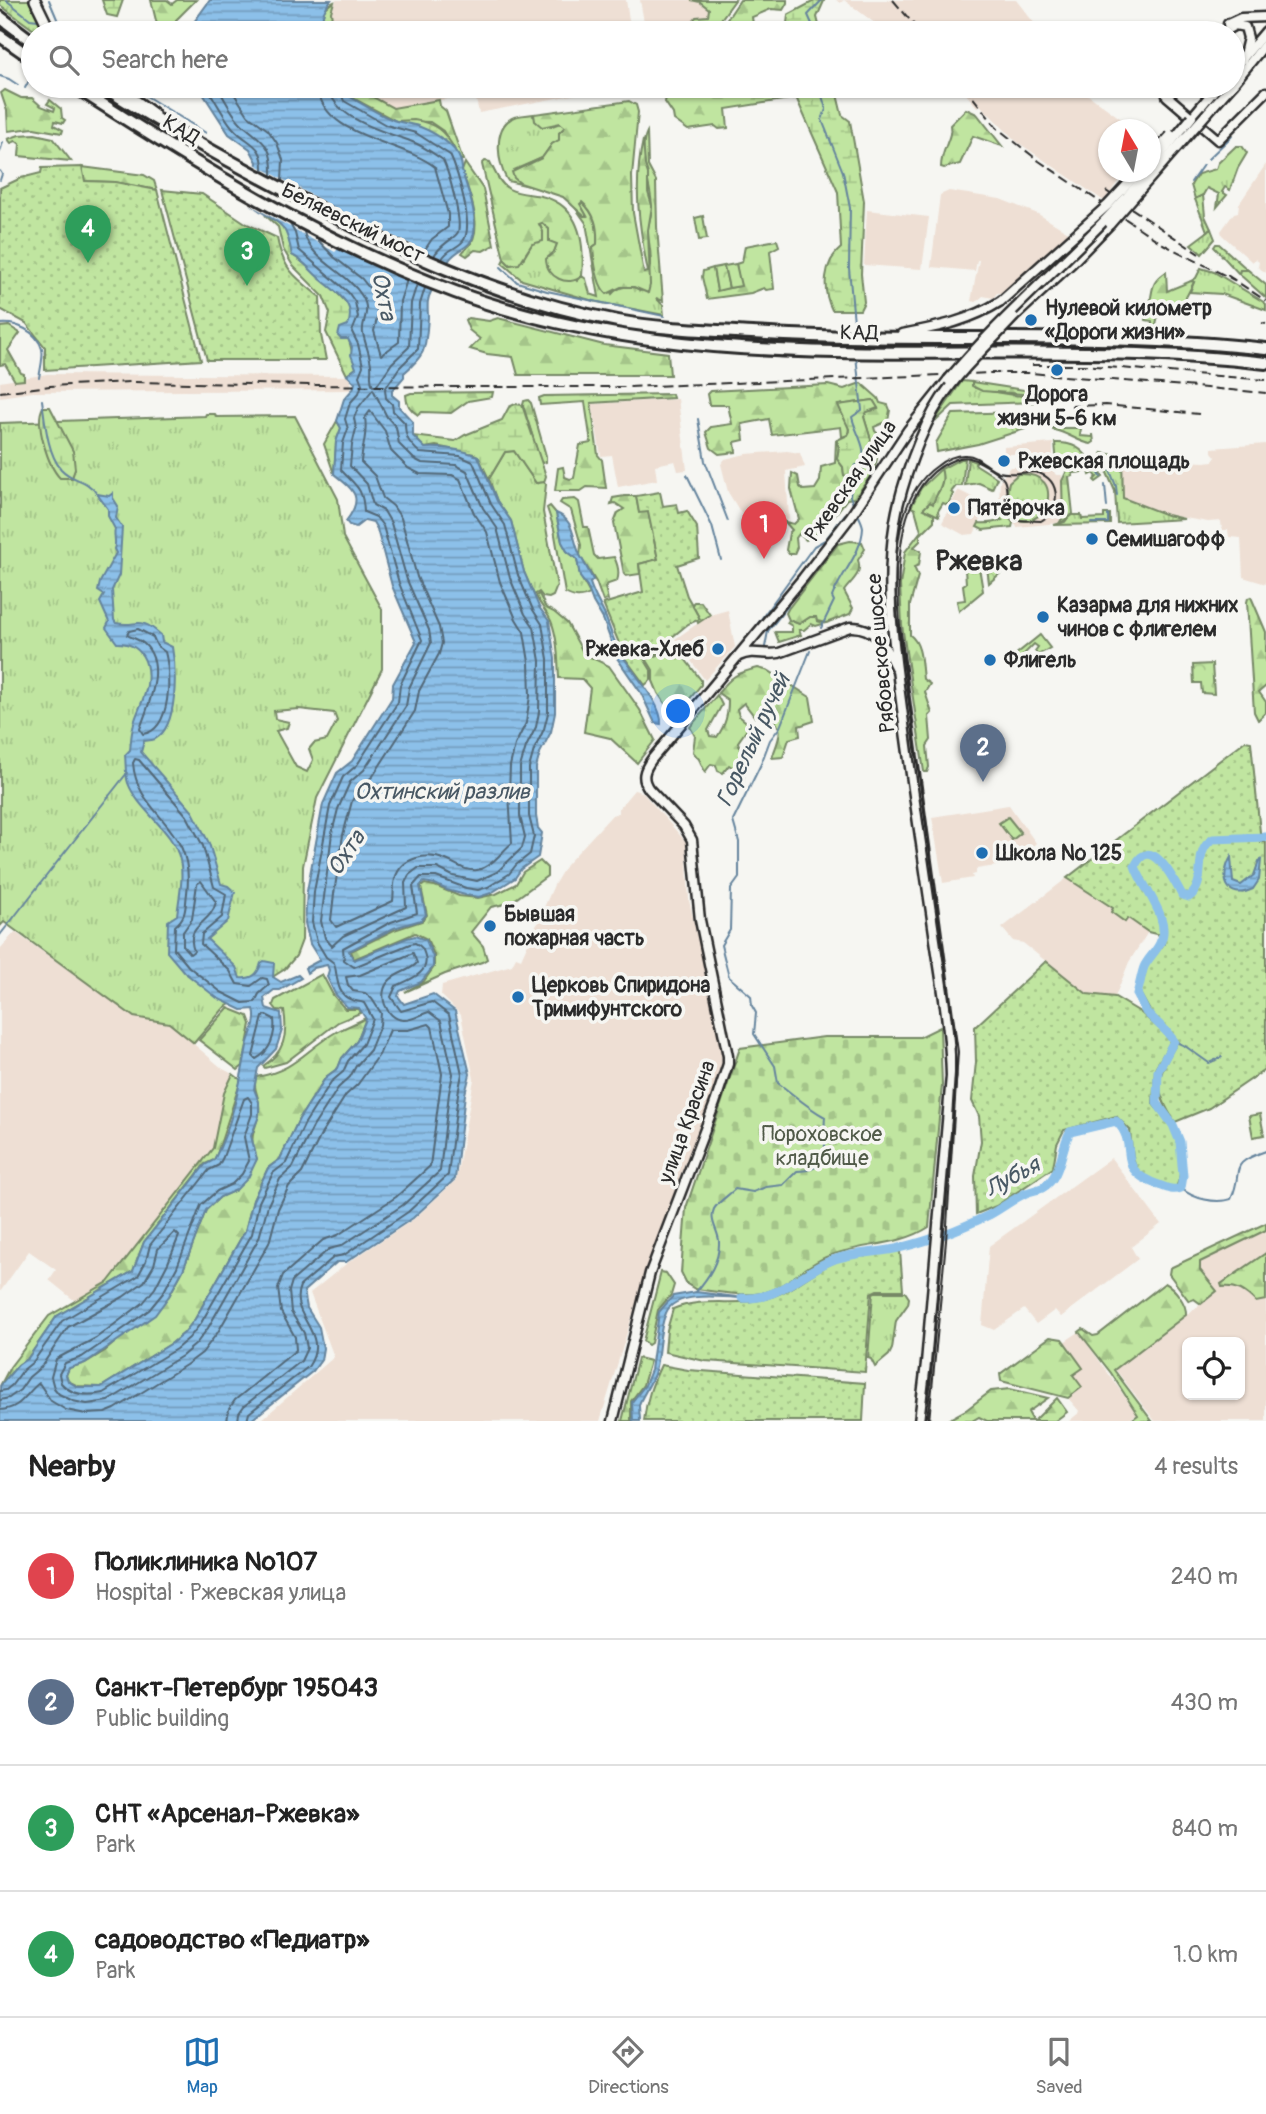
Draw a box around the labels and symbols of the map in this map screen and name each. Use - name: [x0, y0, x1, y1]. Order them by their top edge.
- street label: КАД: [158, 109, 205, 152]
- north arrow: [1098, 119, 1161, 182]
- street label: Беляевский мост: [277, 177, 429, 270]
- pin: 4: [65, 205, 111, 263]
- pin: 3: [224, 228, 270, 286]
- water label: Охта: [365, 270, 403, 324]
- place label: Нулевой километр «Дороги жизни»: [1045, 295, 1212, 346]
- marker: Нулевой километр «Дороги жизни»: [1023, 312, 1039, 328]
- street label: КАД: [840, 319, 879, 347]
- marker: Дорога жизни 5-6 км: [1049, 362, 1065, 378]
- place label: Дорога жизни 5-6 км: [996, 381, 1117, 432]
- street label: Ржевская улица: [799, 415, 903, 547]
- place label: Ржевская площадь: [1018, 448, 1190, 475]
- marker: Ржевская площадь: [996, 453, 1012, 469]
- place label: Пятёрочка: [968, 495, 1065, 522]
- marker: Пятёрочка: [946, 500, 962, 516]
- pin: 1: [741, 501, 787, 559]
- place label: Семишагофф: [1106, 526, 1225, 553]
- marker: Семишагофф: [1084, 531, 1100, 547]
- district label: Ржевка: [936, 544, 1022, 579]
- street label: Рябовское шоссе: [861, 572, 901, 734]
- place label: Казарма для нижних чинов с флигелем: [1057, 592, 1238, 643]
- marker: Казарма для нижних чинов с флигелем: [1035, 609, 1051, 625]
- place label: Ржевка-Хлеб: [585, 636, 704, 663]
- marker: Ржевка-Хлеб: [710, 641, 726, 657]
- place label: Флигель: [1003, 647, 1077, 674]
- marker: Флигель: [982, 652, 998, 668]
- water label: Горелый ручей: [710, 667, 797, 811]
- your location: [661, 694, 695, 728]
- pin: 2: [960, 724, 1006, 782]
- water label: Охтинский разлив: [354, 777, 531, 806]
- water label: Охта: [320, 824, 372, 881]
- place label: Школа № 125: [995, 840, 1122, 867]
- marker: Школа № 125: [974, 845, 990, 861]
- place label: Бывшая пожарная часть: [504, 901, 645, 952]
- marker: Бывшая пожарная часть: [482, 918, 498, 934]
- place label: Церковь Спиридона Тримифунтского: [531, 972, 710, 1023]
- marker: Церковь Спиридона Тримифунтского: [510, 989, 526, 1005]
- street label: улица Красина: [652, 1057, 722, 1188]
- park label: Пороховское кладбище: [762, 1121, 883, 1172]
- water label: Лубья: [980, 1149, 1046, 1204]

